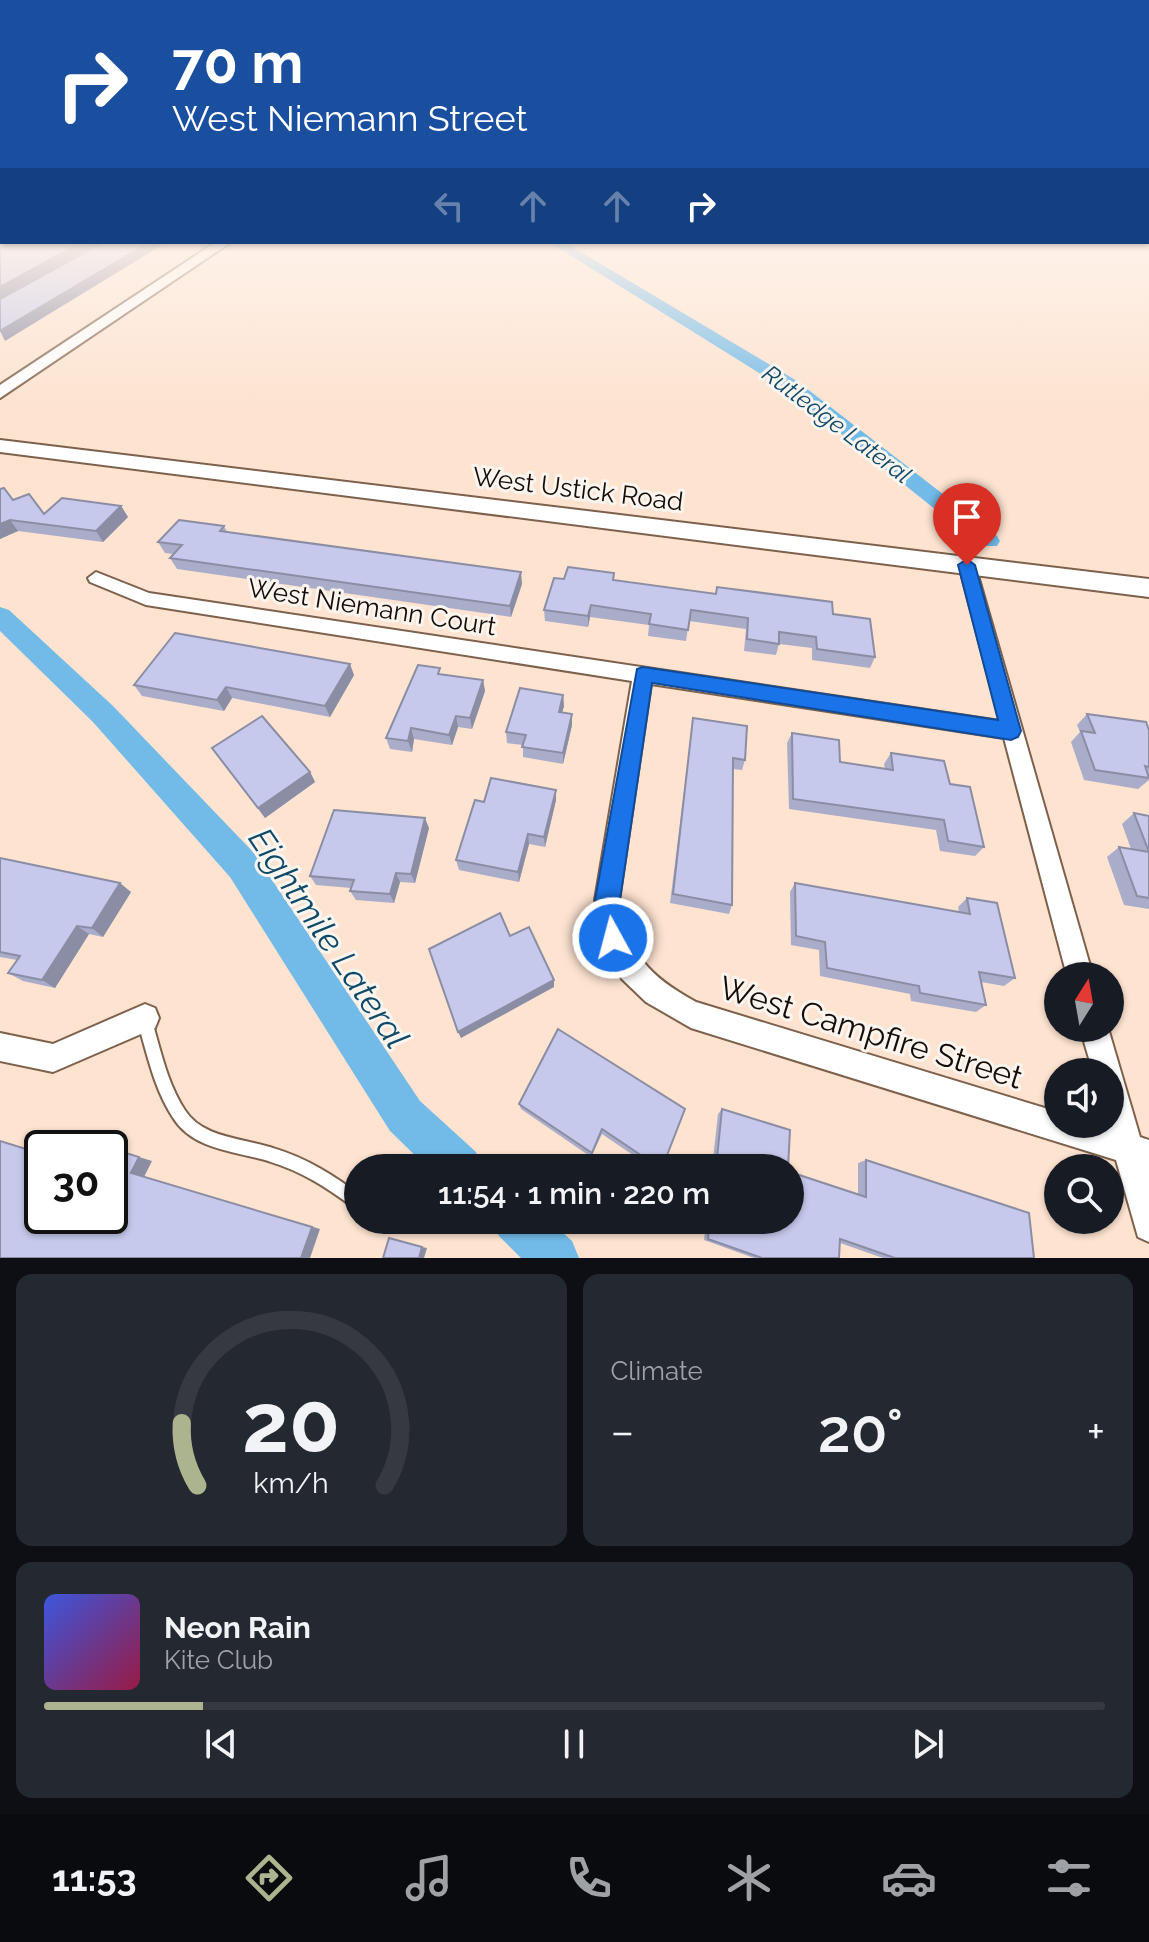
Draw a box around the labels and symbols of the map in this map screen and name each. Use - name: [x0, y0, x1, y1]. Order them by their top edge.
- water label: Rutledge Lateral: [757, 359, 917, 489]
- street label: West Ustick Road: [471, 461, 685, 517]
- pin: [933, 483, 1001, 565]
- street label: West Niemann Court: [246, 573, 499, 642]
- water label: Eightmile Lateral: [241, 820, 417, 1056]
- position arrow: [571, 896, 655, 980]
- north arrow: [1044, 962, 1124, 1042]
- street label: West Campfire Street: [715, 968, 1027, 1096]
- speed limit sign: 30: [24, 1130, 128, 1234]

